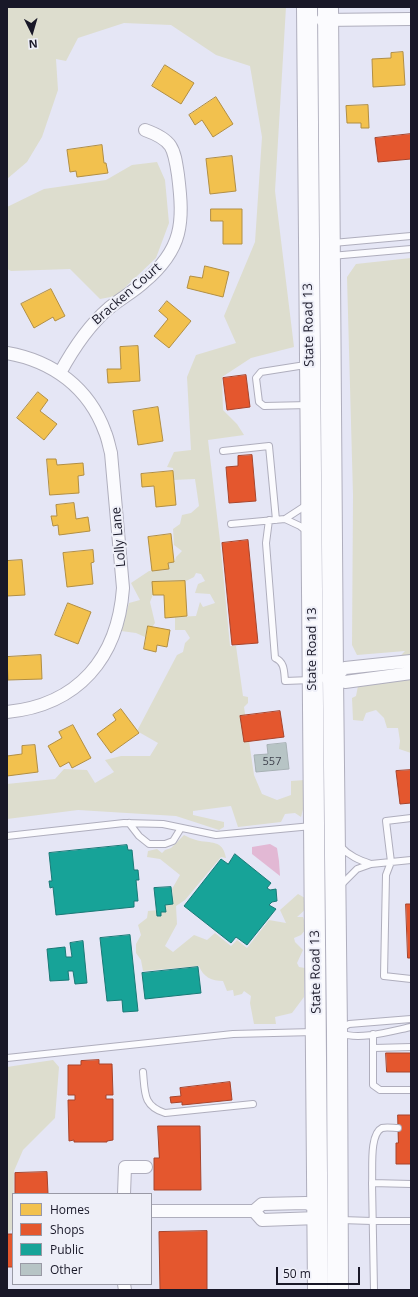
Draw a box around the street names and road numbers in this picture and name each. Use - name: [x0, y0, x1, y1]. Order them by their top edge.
- street label: Bracken Court: [89, 260, 165, 328]
- street label: State Road 13: [300, 283, 318, 367]
- street label: Lolly Lane: [109, 506, 129, 568]
- street label: State Road 13: [304, 607, 320, 691]
- street label: State Road 13: [307, 930, 325, 1014]

